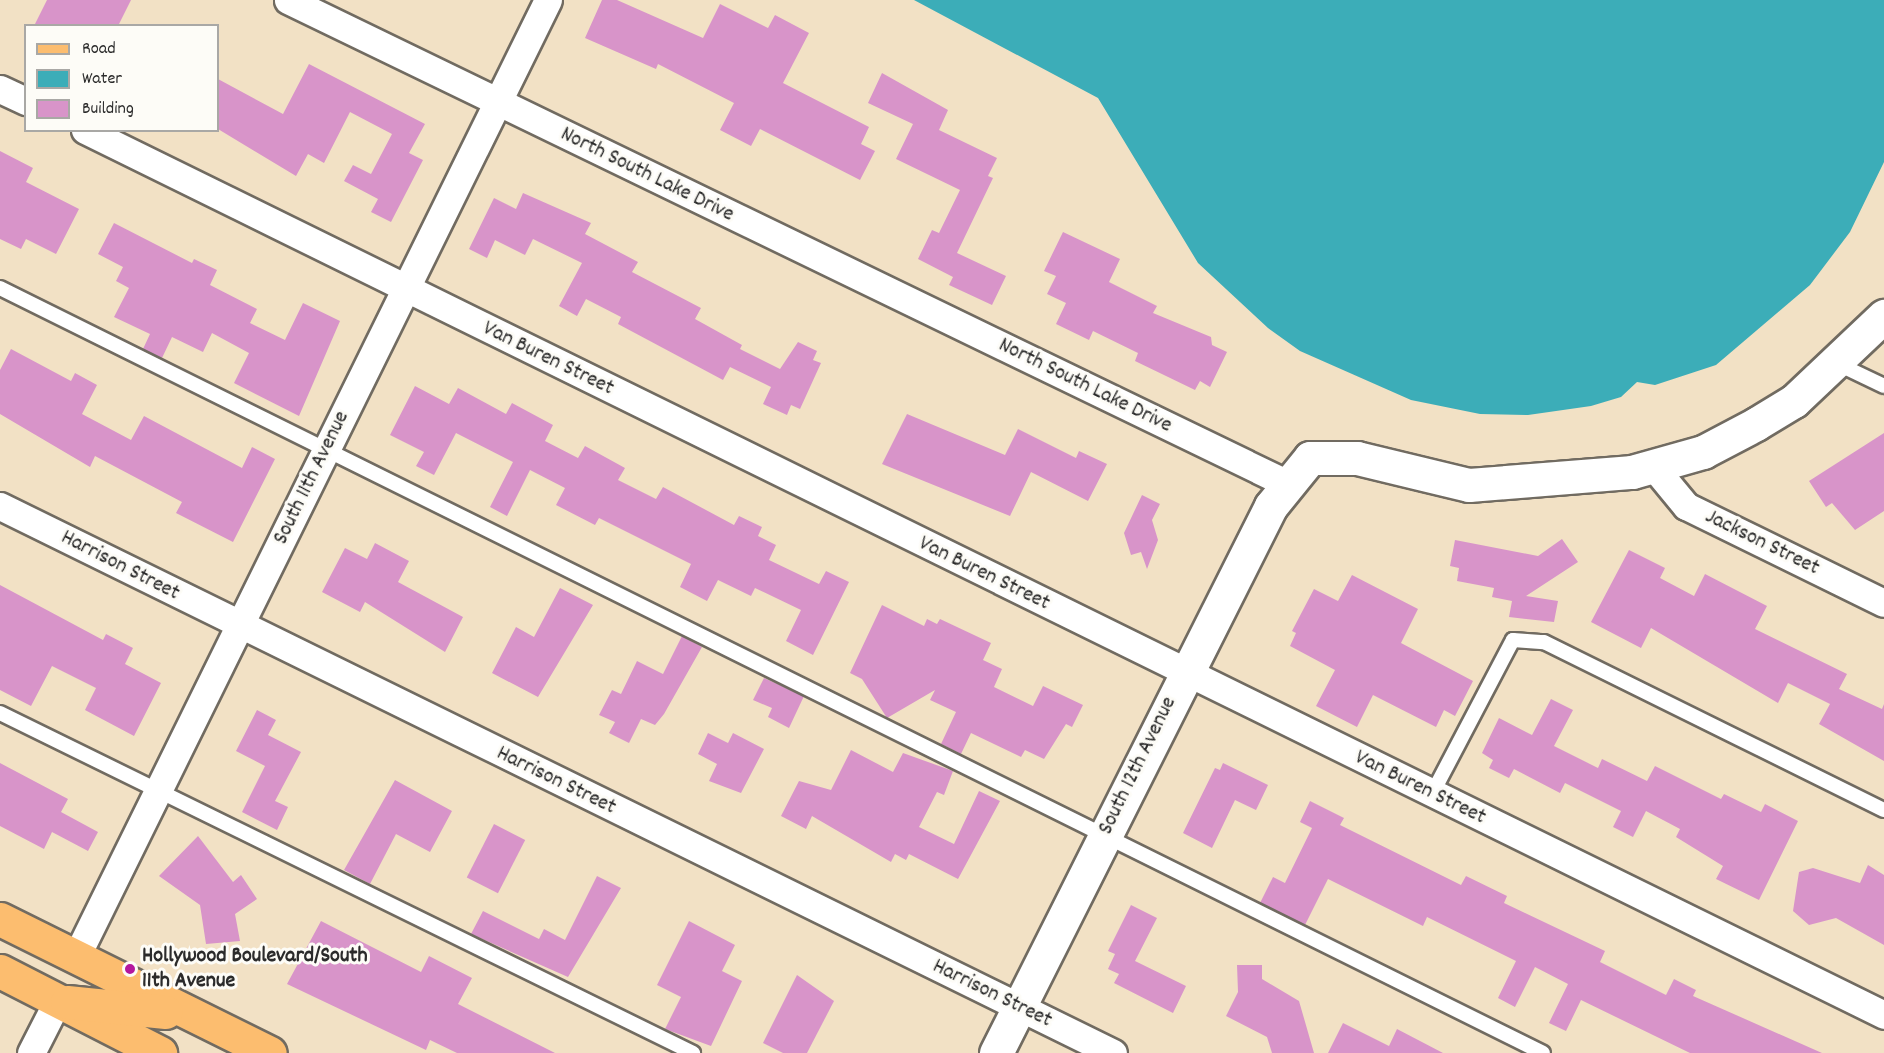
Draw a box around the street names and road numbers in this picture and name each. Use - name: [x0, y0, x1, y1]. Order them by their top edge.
- street label: North South Lake Drive: [556, 122, 738, 228]
- street label: Van Buren Street: [478, 316, 618, 402]
- street label: North South Lake Drive: [994, 333, 1176, 439]
- street label: South 11th Avenue: [268, 407, 356, 549]
- street label: Jackson Street: [1701, 504, 1823, 582]
- street label: Harrison Street: [56, 525, 184, 607]
- street label: Van Buren Street: [914, 531, 1054, 617]
- street label: South 12th Avenue: [1093, 693, 1183, 839]
- street label: Harrison Street: [492, 741, 620, 821]
- street label: Van Buren Street: [1350, 745, 1490, 831]
- street label: Harrison Street: [928, 954, 1056, 1034]

